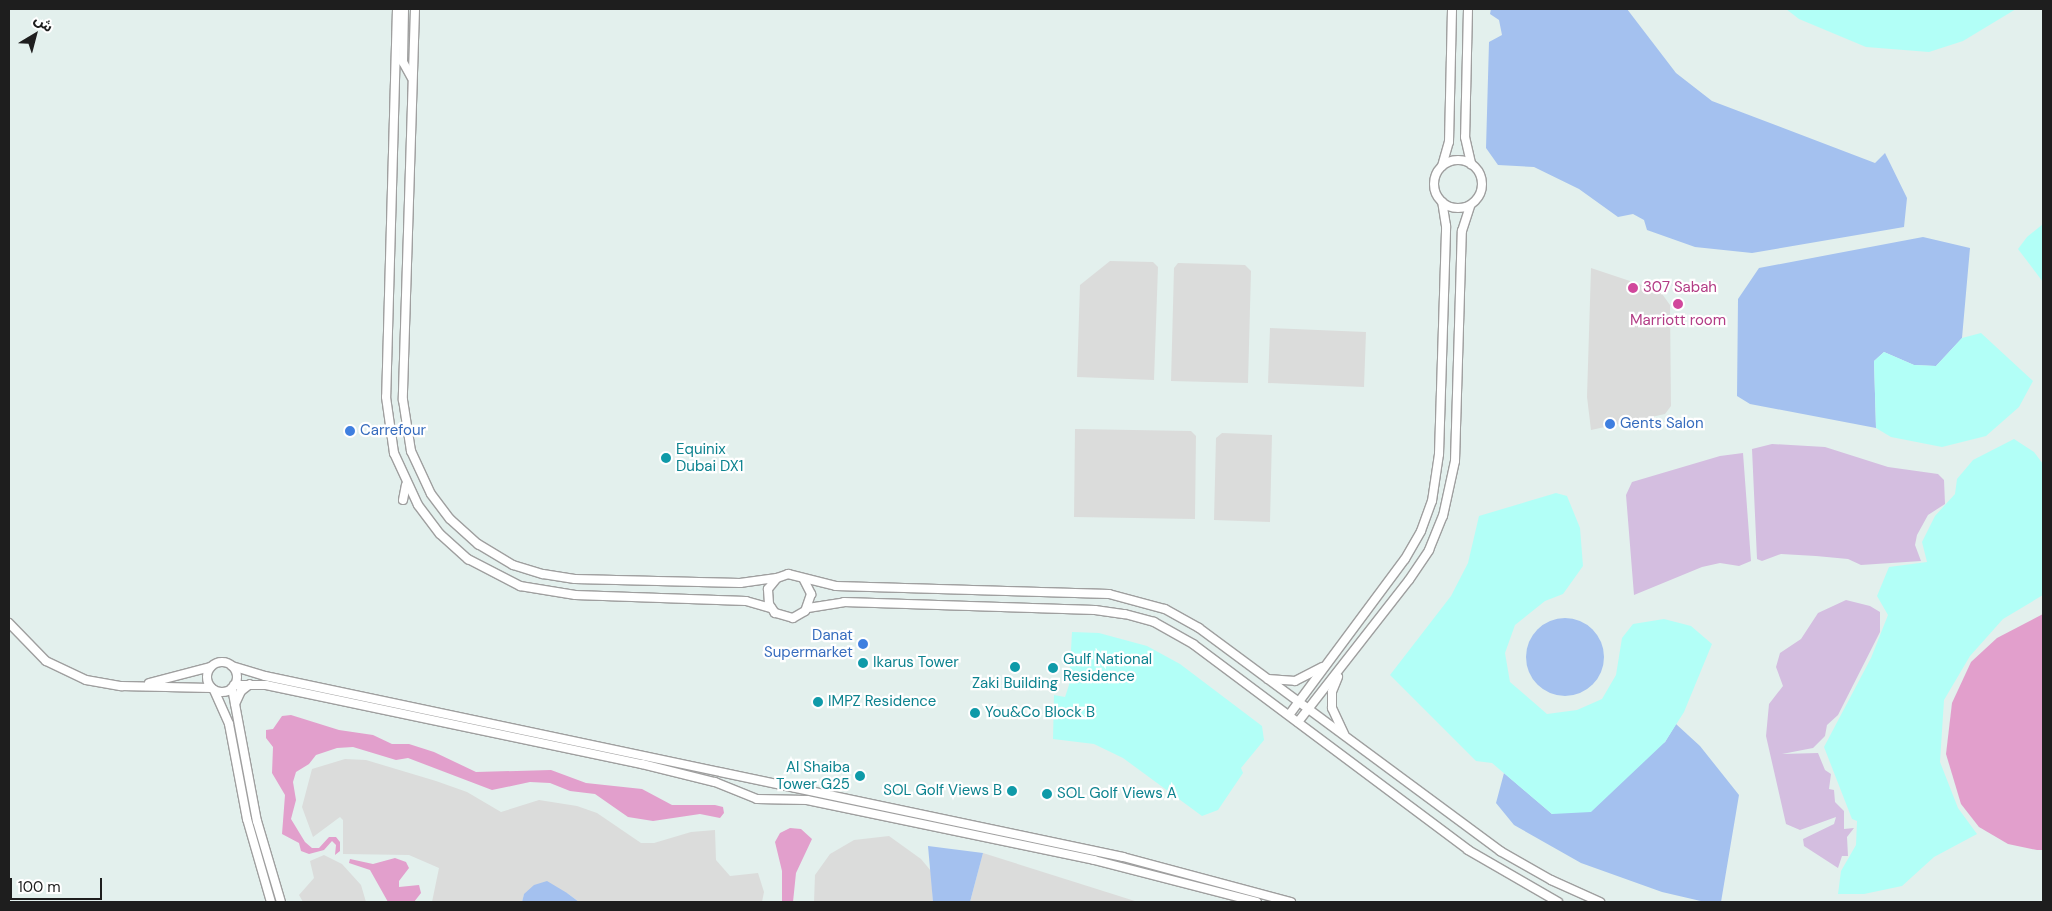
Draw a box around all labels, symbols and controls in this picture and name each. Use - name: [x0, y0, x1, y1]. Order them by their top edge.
- north arrow: [10, 10, 60, 60]
- text: ش: [31, 10, 57, 36]
- place label: 307 Sabah: [1643, 279, 1717, 297]
- marker: 307 Sabah: [1627, 282, 1639, 294]
- marker: Marriott room: [1672, 298, 1684, 310]
- place label: Marriott room: [1630, 312, 1726, 330]
- place label: Gents Salon: [1620, 415, 1704, 433]
- marker: Gents Salon: [1604, 418, 1616, 430]
- place label: Carrefour: [360, 422, 426, 440]
- marker: Carrefour: [344, 425, 356, 437]
- place label: Equinix Dubai DX1: [676, 440, 743, 475]
- marker: Equinix Dubai DX1: [660, 452, 672, 464]
- place label: Danat Supermarket: [764, 626, 853, 661]
- marker: Danat Supermarket: [857, 638, 869, 650]
- place label: Gulf National Residence: [1063, 650, 1152, 685]
- place label: Ikarus Tower: [873, 654, 959, 672]
- marker: Ikarus Tower: [857, 657, 869, 669]
- marker: Zaki Building: [1009, 661, 1021, 673]
- marker: Gulf National Residence: [1047, 662, 1059, 674]
- place label: Zaki Building: [972, 675, 1058, 693]
- place label: IMPZ Residence: [828, 693, 936, 711]
- marker: IMPZ Residence: [812, 696, 824, 708]
- place label: You&Co Block B: [985, 704, 1095, 722]
- marker: You&Co Block B: [969, 707, 981, 719]
- place label: Al Shaiba Tower G25: [776, 758, 850, 793]
- marker: Al Shaiba Tower G25: [854, 770, 866, 782]
- place label: SOL Golf Views B: [883, 782, 1002, 800]
- marker: SOL Golf Views B: [1006, 785, 1018, 797]
- place label: SOL Golf Views A: [1057, 785, 1177, 803]
- marker: SOL Golf Views A: [1041, 788, 1053, 800]
- scale bar: [12, 868, 105, 900]
- text: 100 m: [18, 877, 61, 897]

